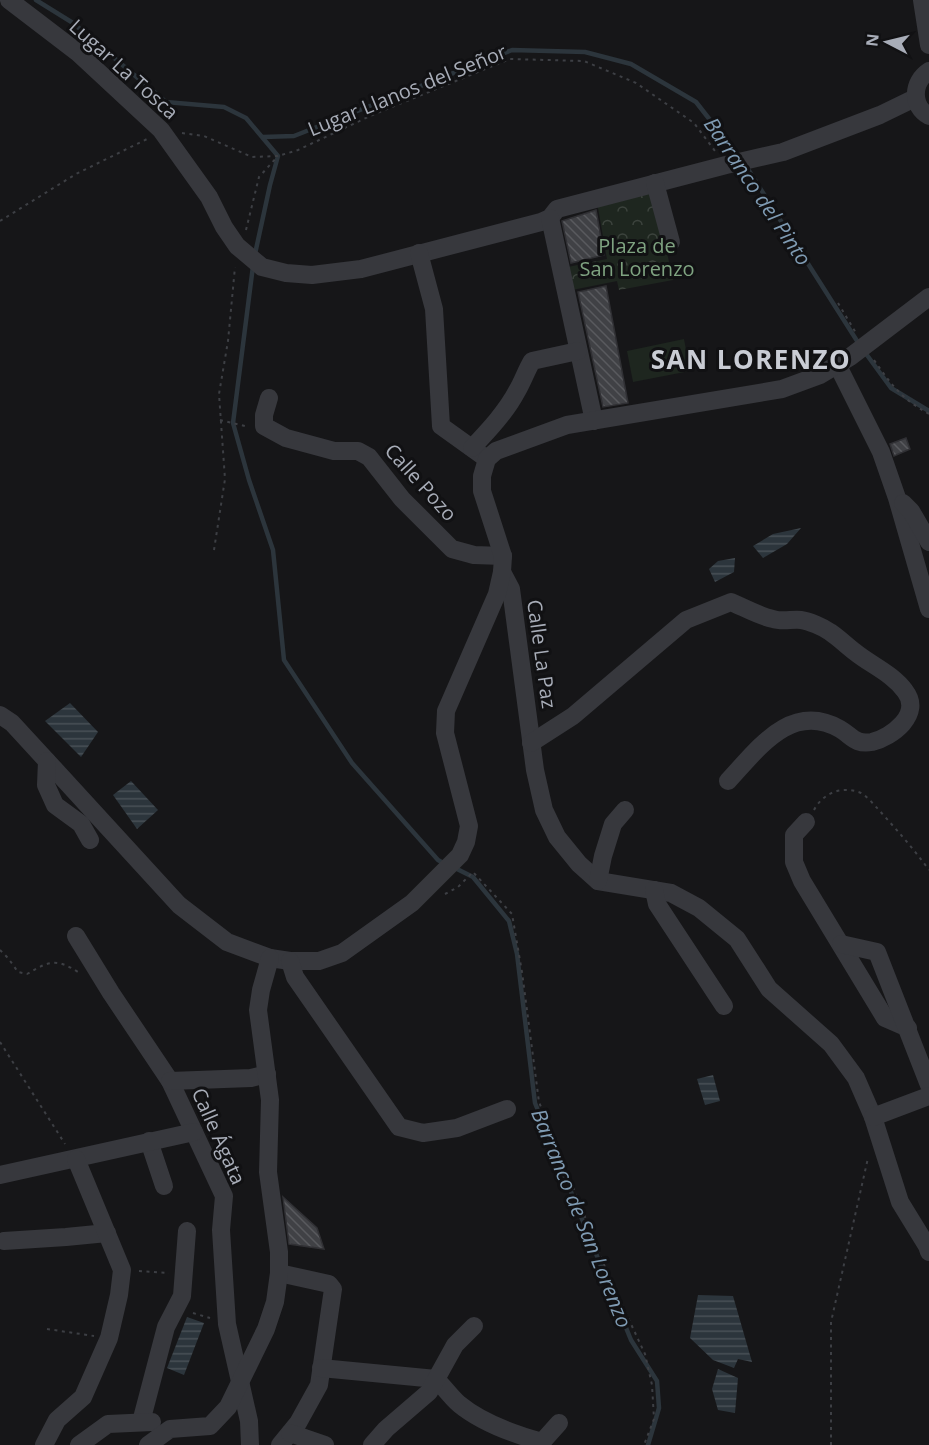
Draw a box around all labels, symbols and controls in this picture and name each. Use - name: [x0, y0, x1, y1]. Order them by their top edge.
- north arrow: [857, 12, 917, 72]
- street label: Lugar La Tosca: [64, 13, 184, 125]
- text: N: [860, 32, 884, 48]
- street label: Lugar Llanos del Señor: [304, 38, 510, 142]
- water label: Barranco del Pinto: [698, 111, 818, 271]
- park label: Plaza de San Lorenzo: [579, 232, 695, 282]
- district label: SAN LORENZO: [651, 341, 851, 377]
- street label: Calle Pozo: [379, 437, 463, 527]
- street label: Calle La Paz: [521, 598, 563, 710]
- street label: Calle Ágata: [186, 1083, 252, 1189]
- water label: Barranco de San Lorenzo: [525, 1104, 639, 1332]

